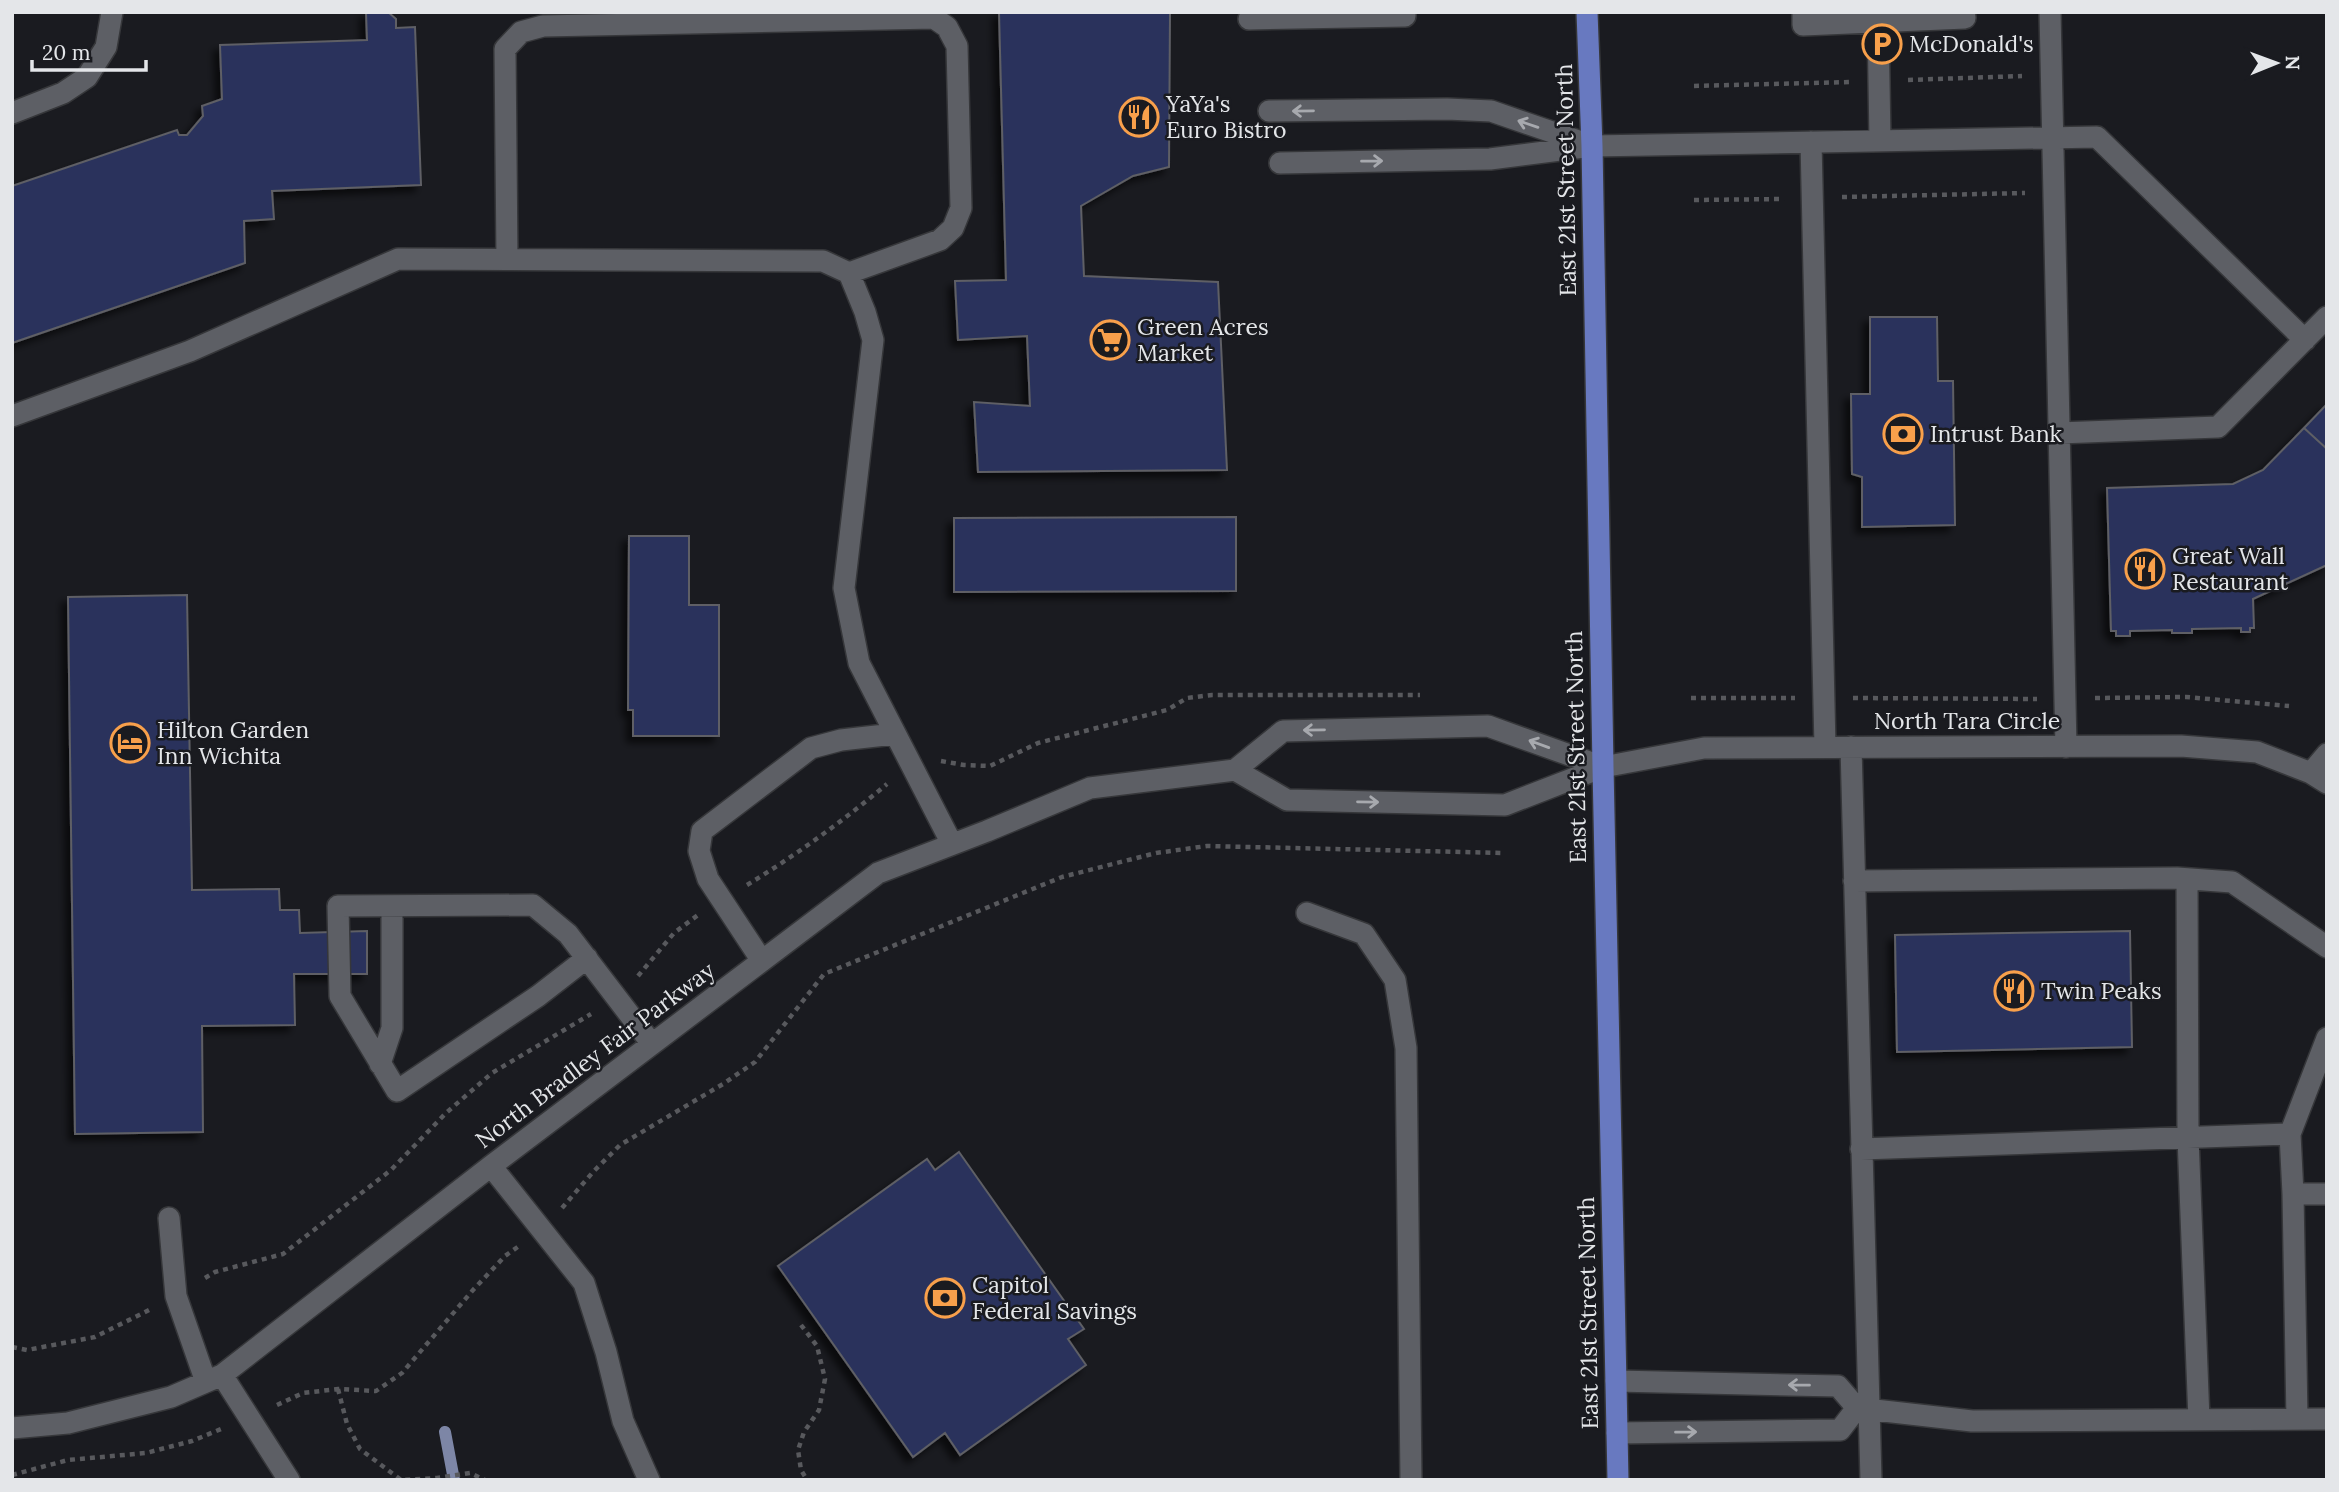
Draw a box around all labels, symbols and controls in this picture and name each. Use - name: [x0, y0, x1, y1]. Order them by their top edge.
- parking icon: McDonald's: [1861, 23, 1903, 65]
- scale bar: [32, 28, 145, 72]
- north arrow: [2241, 28, 2311, 98]
- place label: McDonald's: [1909, 29, 2034, 58]
- text: 20 m: [42, 39, 91, 66]
- text: N: [2281, 55, 2305, 71]
- street label: East 21st Street North: [1549, 63, 1582, 297]
- place label: YaYa's Euro Bistro: [1165, 89, 1287, 144]
- restaurant icon: YaYa's Euro Bistro: [1118, 96, 1160, 138]
- one-way arrow: [1291, 104, 1314, 118]
- one-way arrow: [1517, 117, 1539, 130]
- one-way arrow: [1361, 155, 1384, 168]
- place label: Green Acres Market: [1137, 312, 1269, 367]
- supermarket icon: Green Acres Market: [1089, 319, 1131, 361]
- bank icon: Intrust Bank: [1882, 413, 1924, 455]
- place label: Intrust Bank: [1930, 419, 2063, 448]
- place label: Great Wall Restaurant: [2172, 541, 2288, 596]
- restaurant icon: Great Wall Restaurant: [2124, 548, 2166, 590]
- street label: East 21st Street North: [1559, 630, 1592, 864]
- street label: North Tara Circle: [1874, 706, 2060, 735]
- place label: Hilton Garden Inn Wichita: [157, 715, 309, 770]
- hotel icon: Hilton Garden Inn Wichita: [109, 722, 151, 764]
- one-way arrow: [1303, 723, 1326, 737]
- one-way arrow: [1528, 737, 1550, 749]
- one-way arrow: [1356, 795, 1379, 809]
- street label: North Bradley Fair Parkway: [469, 955, 721, 1154]
- restaurant icon: Twin Peaks: [1993, 970, 2035, 1012]
- place label: Twin Peaks: [2041, 976, 2162, 1005]
- street label: East 21st Street North: [1571, 1196, 1604, 1430]
- place label: Capitol Federal Savings: [972, 1270, 1137, 1325]
- bank icon: Capitol Federal Savings: [924, 1277, 966, 1319]
- one-way arrow: [1788, 1379, 1811, 1392]
- one-way arrow: [1674, 1425, 1697, 1439]

